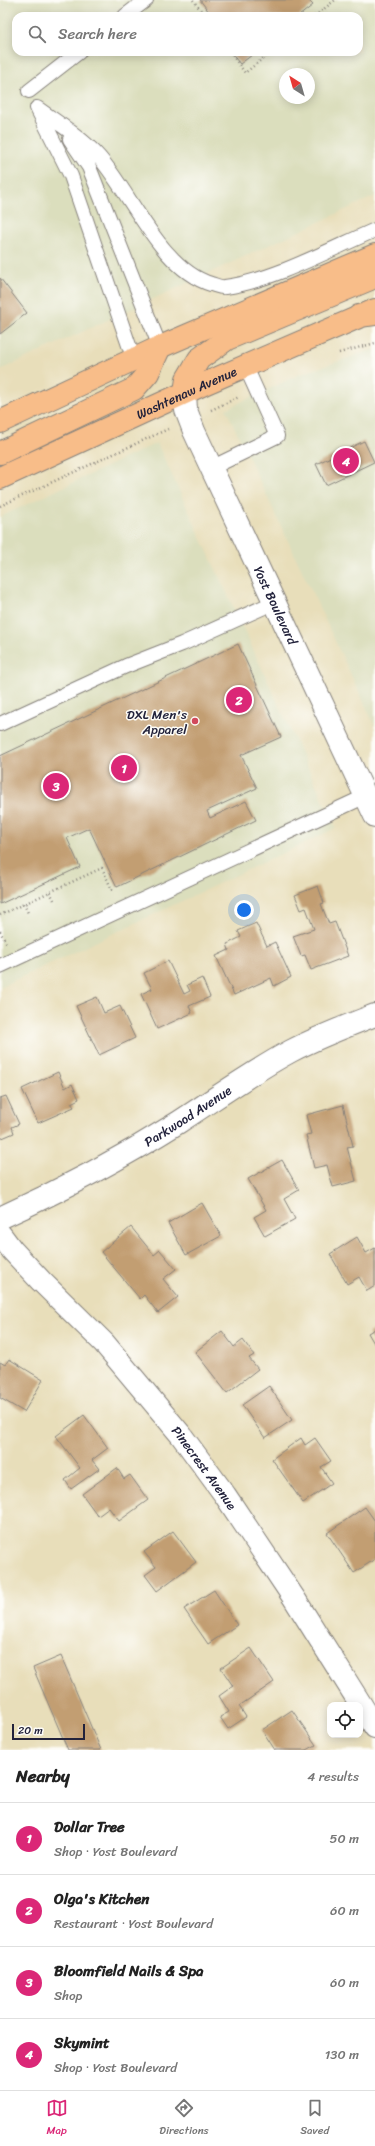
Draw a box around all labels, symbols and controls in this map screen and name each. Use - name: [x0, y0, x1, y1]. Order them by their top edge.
- search box: [12, 12, 363, 56]
- text: Search here: [58, 21, 137, 47]
- icon: search: [26, 23, 48, 45]
- north arrow: [279, 68, 315, 104]
- street label: Washtenaw Avenue: [132, 360, 241, 426]
- pin: 4: [333, 446, 359, 476]
- street label: Yost Boulevard: [247, 562, 304, 650]
- pin: 2: [226, 685, 252, 715]
- place label: DXL Men's Apparel: [127, 703, 187, 741]
- marker: DXL Men's Apparel: [190, 716, 200, 726]
- pin: 1: [111, 753, 137, 783]
- pin: 3: [43, 771, 69, 801]
- your location: [234, 900, 254, 920]
- street label: Parkwood Avenue: [140, 1079, 236, 1153]
- street label: Pinecrest Avenue: [166, 1420, 243, 1515]
- map controls: [327, 1702, 363, 1738]
- button: locate: [327, 1702, 363, 1738]
- text: 20 m: [18, 1721, 43, 1740]
- scale bar: [12, 1722, 85, 1741]
- text: Nearby: [16, 1761, 70, 1791]
- text: 4 results: [307, 1765, 359, 1788]
- text: Dollar Tree: [54, 1814, 125, 1840]
- text: 1: [26, 1827, 32, 1850]
- text: 50 m: [329, 1827, 359, 1850]
- text: Shop · Yost Boulevard: [54, 1840, 177, 1863]
- text: Olga's Kitchen: [54, 1886, 149, 1912]
- text: 2: [25, 1899, 33, 1922]
- text: 60 m: [330, 1899, 359, 1922]
- text: Restaurant · Yost Boulevard: [54, 1912, 213, 1935]
- text: Bloomfield Nails & Spa: [54, 1958, 204, 1984]
- text: 3: [25, 1971, 33, 1994]
- text: 60 m: [330, 1971, 359, 1994]
- text: Shop: [54, 1984, 82, 2007]
- text: Skymint: [54, 2030, 109, 2056]
- text: 4: [25, 2043, 33, 2066]
- text: 130 m: [325, 2043, 359, 2066]
- text: Shop · Yost Boulevard: [54, 2056, 177, 2079]
- tab: Map: [46, 2097, 68, 2140]
- tab: Directions: [159, 2097, 209, 2140]
- tab: Saved: [300, 2097, 329, 2140]

